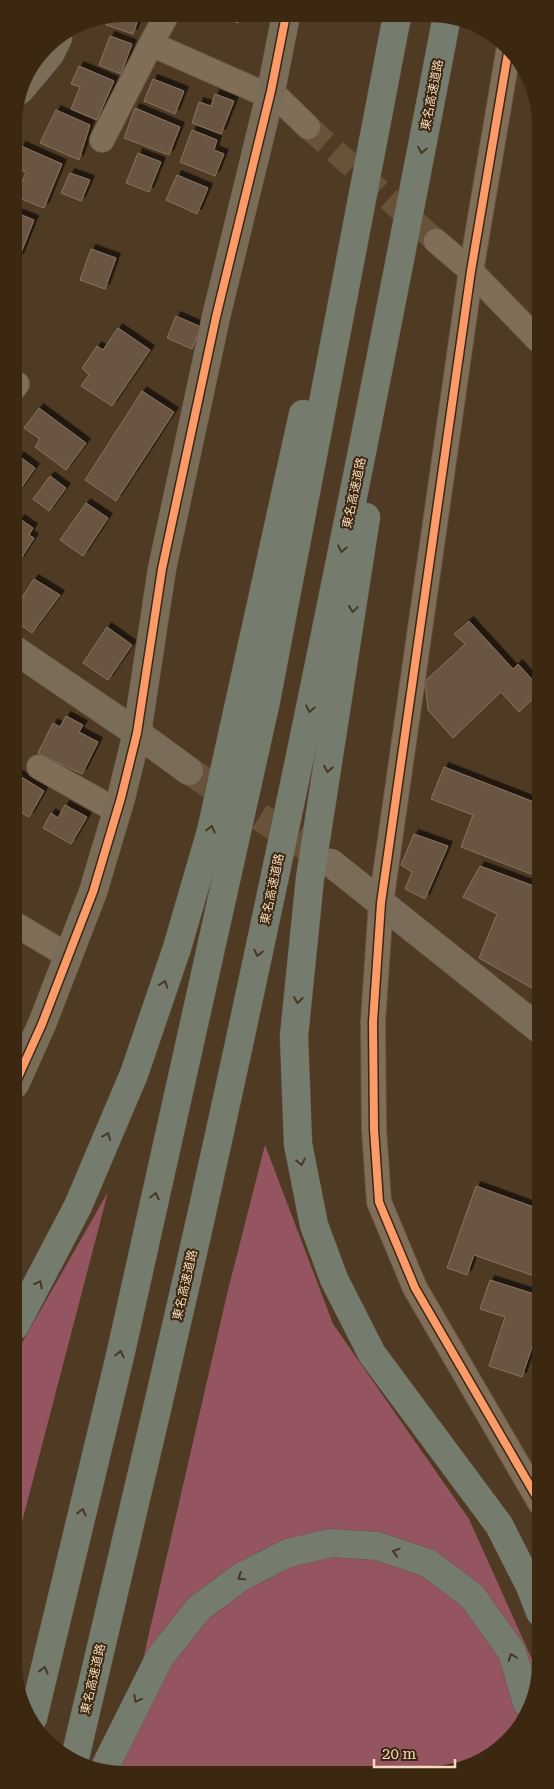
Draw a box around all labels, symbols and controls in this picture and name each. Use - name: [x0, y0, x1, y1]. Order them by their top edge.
- street label: 東名高速道路: [418, 58, 446, 132]
- one-way arrow: [417, 145, 427, 154]
- street label: 東名高速道路: [340, 456, 368, 530]
- one-way arrow: [337, 545, 348, 554]
- one-way arrow: [348, 604, 358, 613]
- one-way arrow: [305, 704, 315, 713]
- one-way arrow: [323, 765, 333, 774]
- one-way arrow: [205, 824, 216, 833]
- street label: 東名高速道路: [258, 852, 286, 926]
- one-way arrow: [253, 949, 264, 958]
- one-way arrow: [159, 981, 169, 989]
- one-way arrow: [293, 996, 304, 1004]
- one-way arrow: [101, 1132, 112, 1141]
- one-way arrow: [295, 1157, 306, 1166]
- one-way arrow: [150, 1191, 160, 1200]
- street label: 東名高速道路: [170, 1248, 200, 1322]
- one-way arrow: [33, 1280, 43, 1289]
- one-way arrow: [114, 1350, 125, 1359]
- one-way arrow: [76, 1508, 87, 1517]
- one-way arrow: [392, 1548, 400, 1558]
- one-way arrow: [238, 1571, 247, 1581]
- street label: 東名高速道路: [78, 1642, 108, 1716]
- one-way arrow: [508, 1653, 518, 1662]
- one-way arrow: [38, 1666, 49, 1675]
- one-way arrow: [133, 1694, 143, 1703]
- scale bar: [374, 1736, 455, 1768]
- text: 20 m: [382, 1745, 417, 1763]

